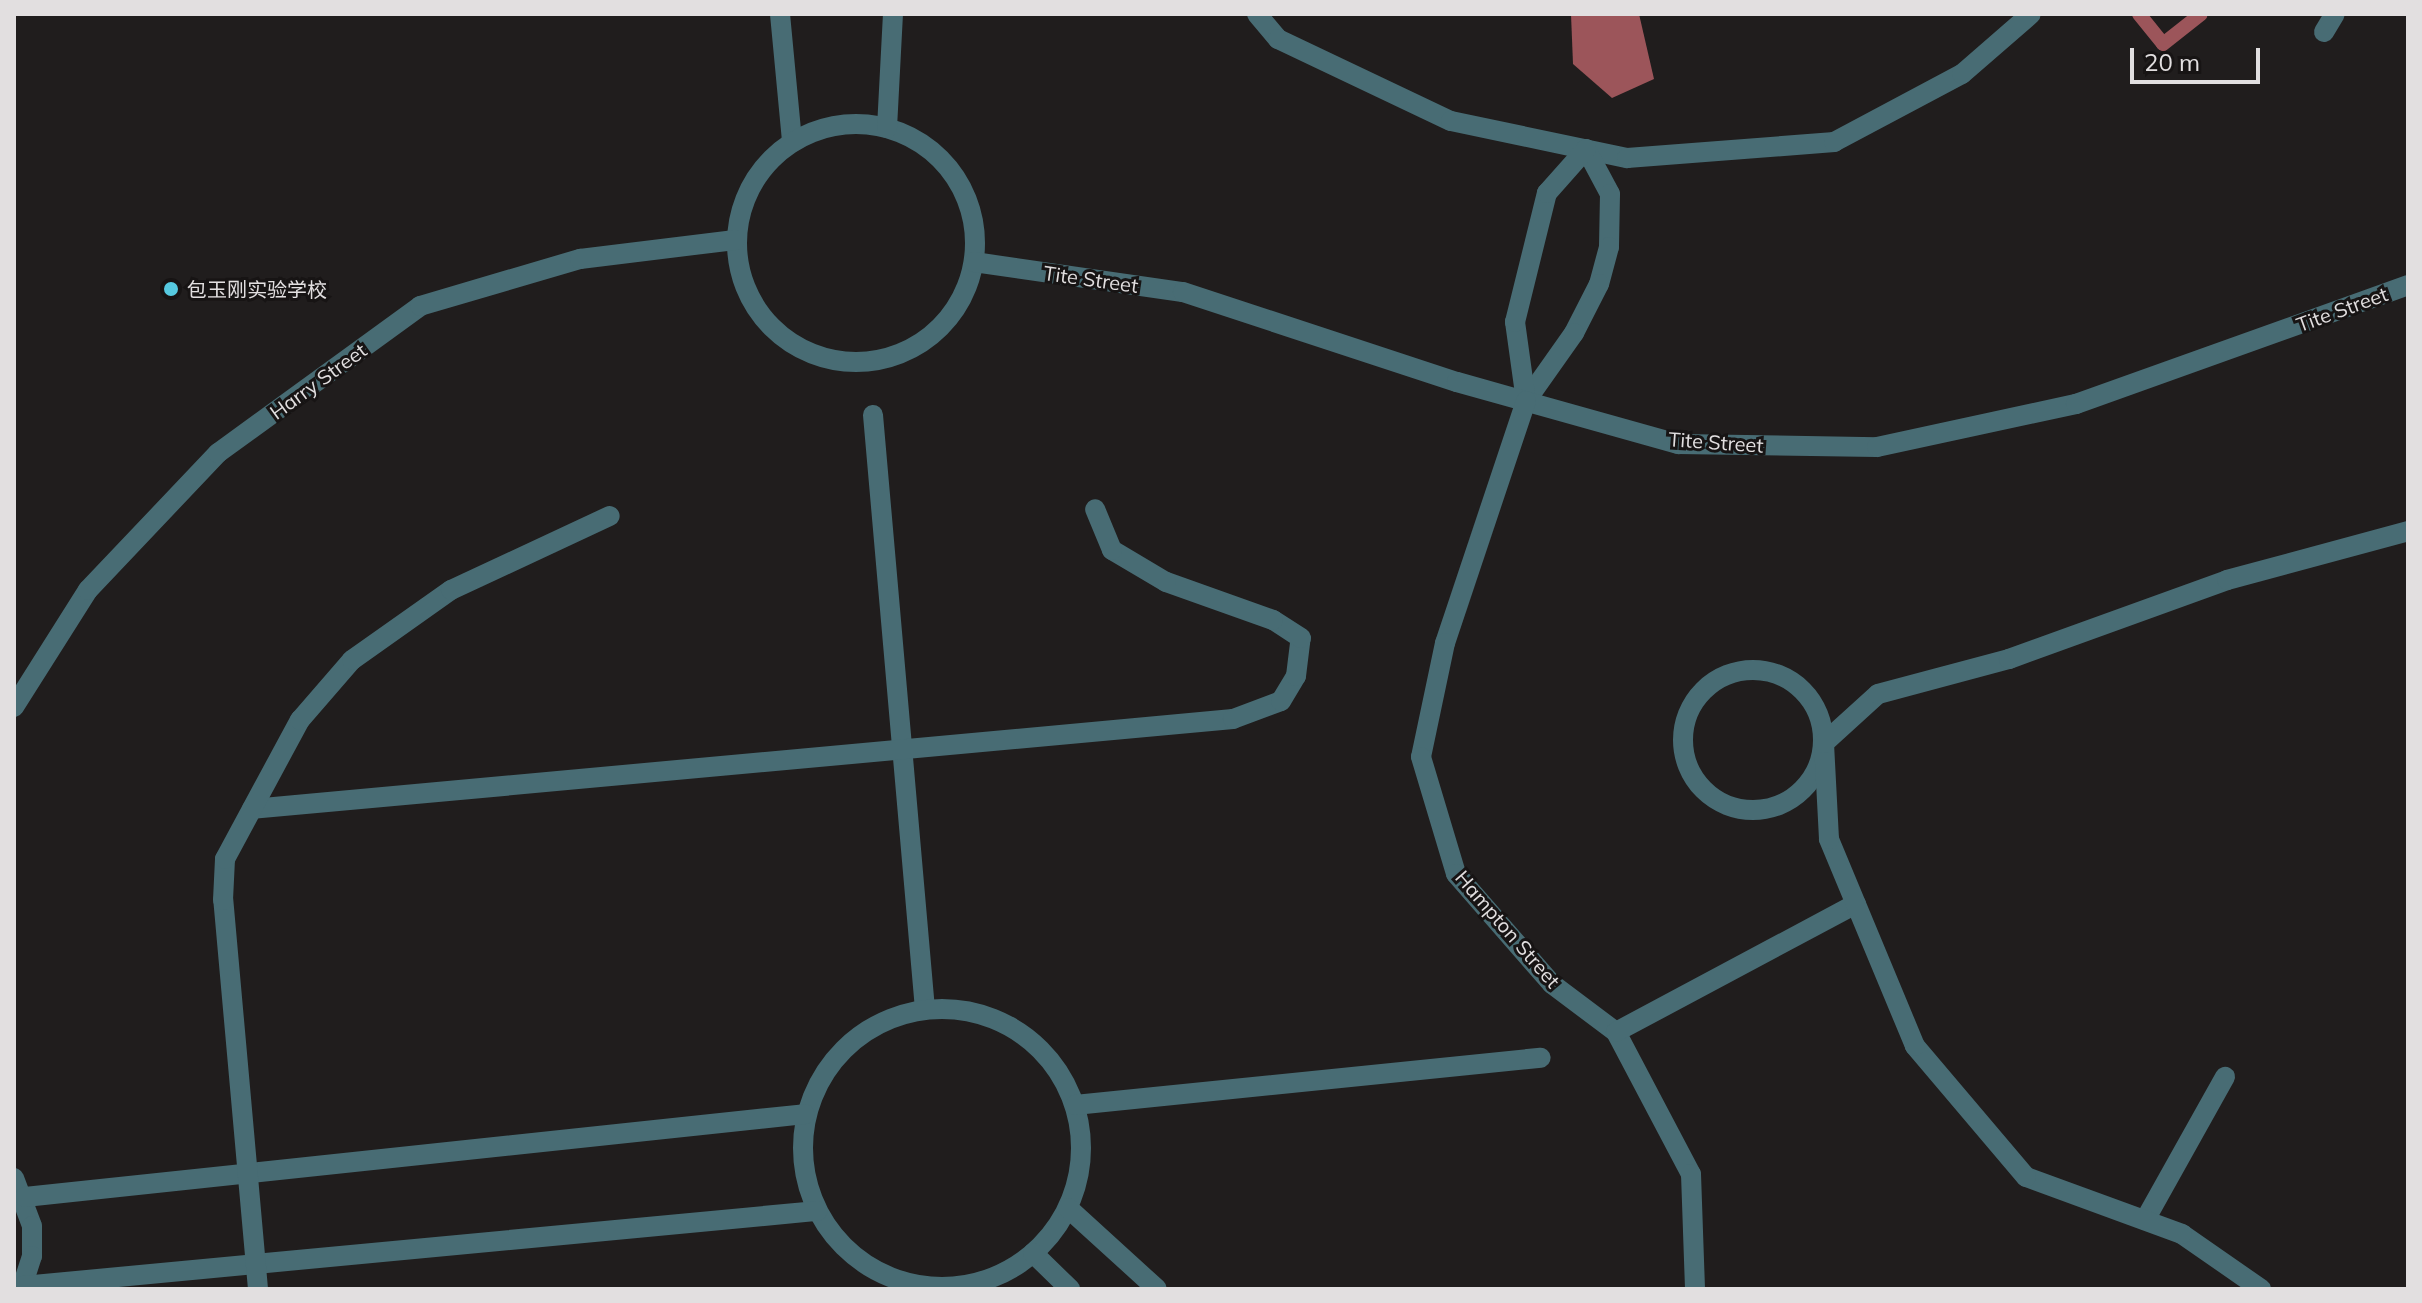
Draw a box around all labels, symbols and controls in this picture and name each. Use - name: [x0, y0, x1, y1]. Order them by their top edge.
- scale bar: [2134, 32, 2264, 82]
- text: 20 m: [2144, 47, 2200, 77]
- street label: Tite Street: [1042, 260, 1140, 298]
- place label: 包玉刚实验学校: [187, 277, 327, 301]
- marker: 包玉刚实验学校: [162, 280, 180, 298]
- street label: Tite Street: [2293, 281, 2391, 337]
- street label: Harry Street: [265, 338, 371, 424]
- street label: Tite Street: [1668, 427, 1764, 457]
- street label: Hampton Street: [1451, 866, 1565, 992]

